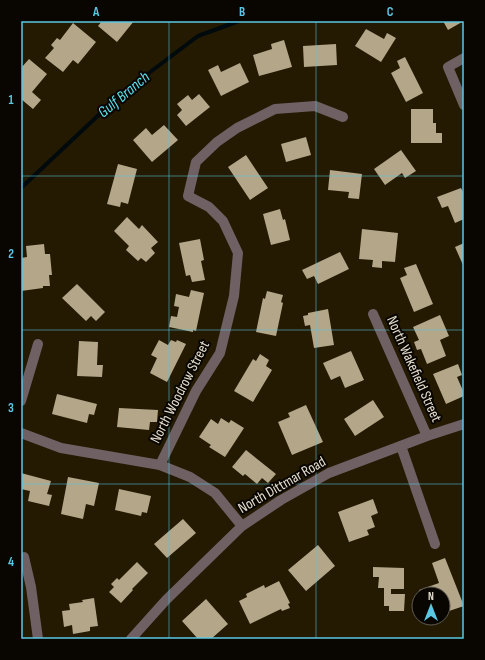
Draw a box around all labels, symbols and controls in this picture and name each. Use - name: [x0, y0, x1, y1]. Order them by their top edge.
- text: A: [92, 4, 100, 20]
- text: B: [239, 4, 245, 20]
- text: C: [387, 4, 394, 20]
- water label: Gulf Branch: [94, 68, 154, 122]
- text: 1: [8, 92, 14, 108]
- text: 2: [8, 246, 14, 262]
- street label: North Wakefield Street: [382, 313, 446, 425]
- street label: North Woodrow Street: [146, 337, 214, 446]
- text: 3: [8, 400, 14, 416]
- street label: North Dittmar Road: [235, 452, 329, 518]
- text: 4: [8, 554, 14, 570]
- north arrow: [411, 586, 451, 626]
- text: N: [428, 590, 434, 603]

